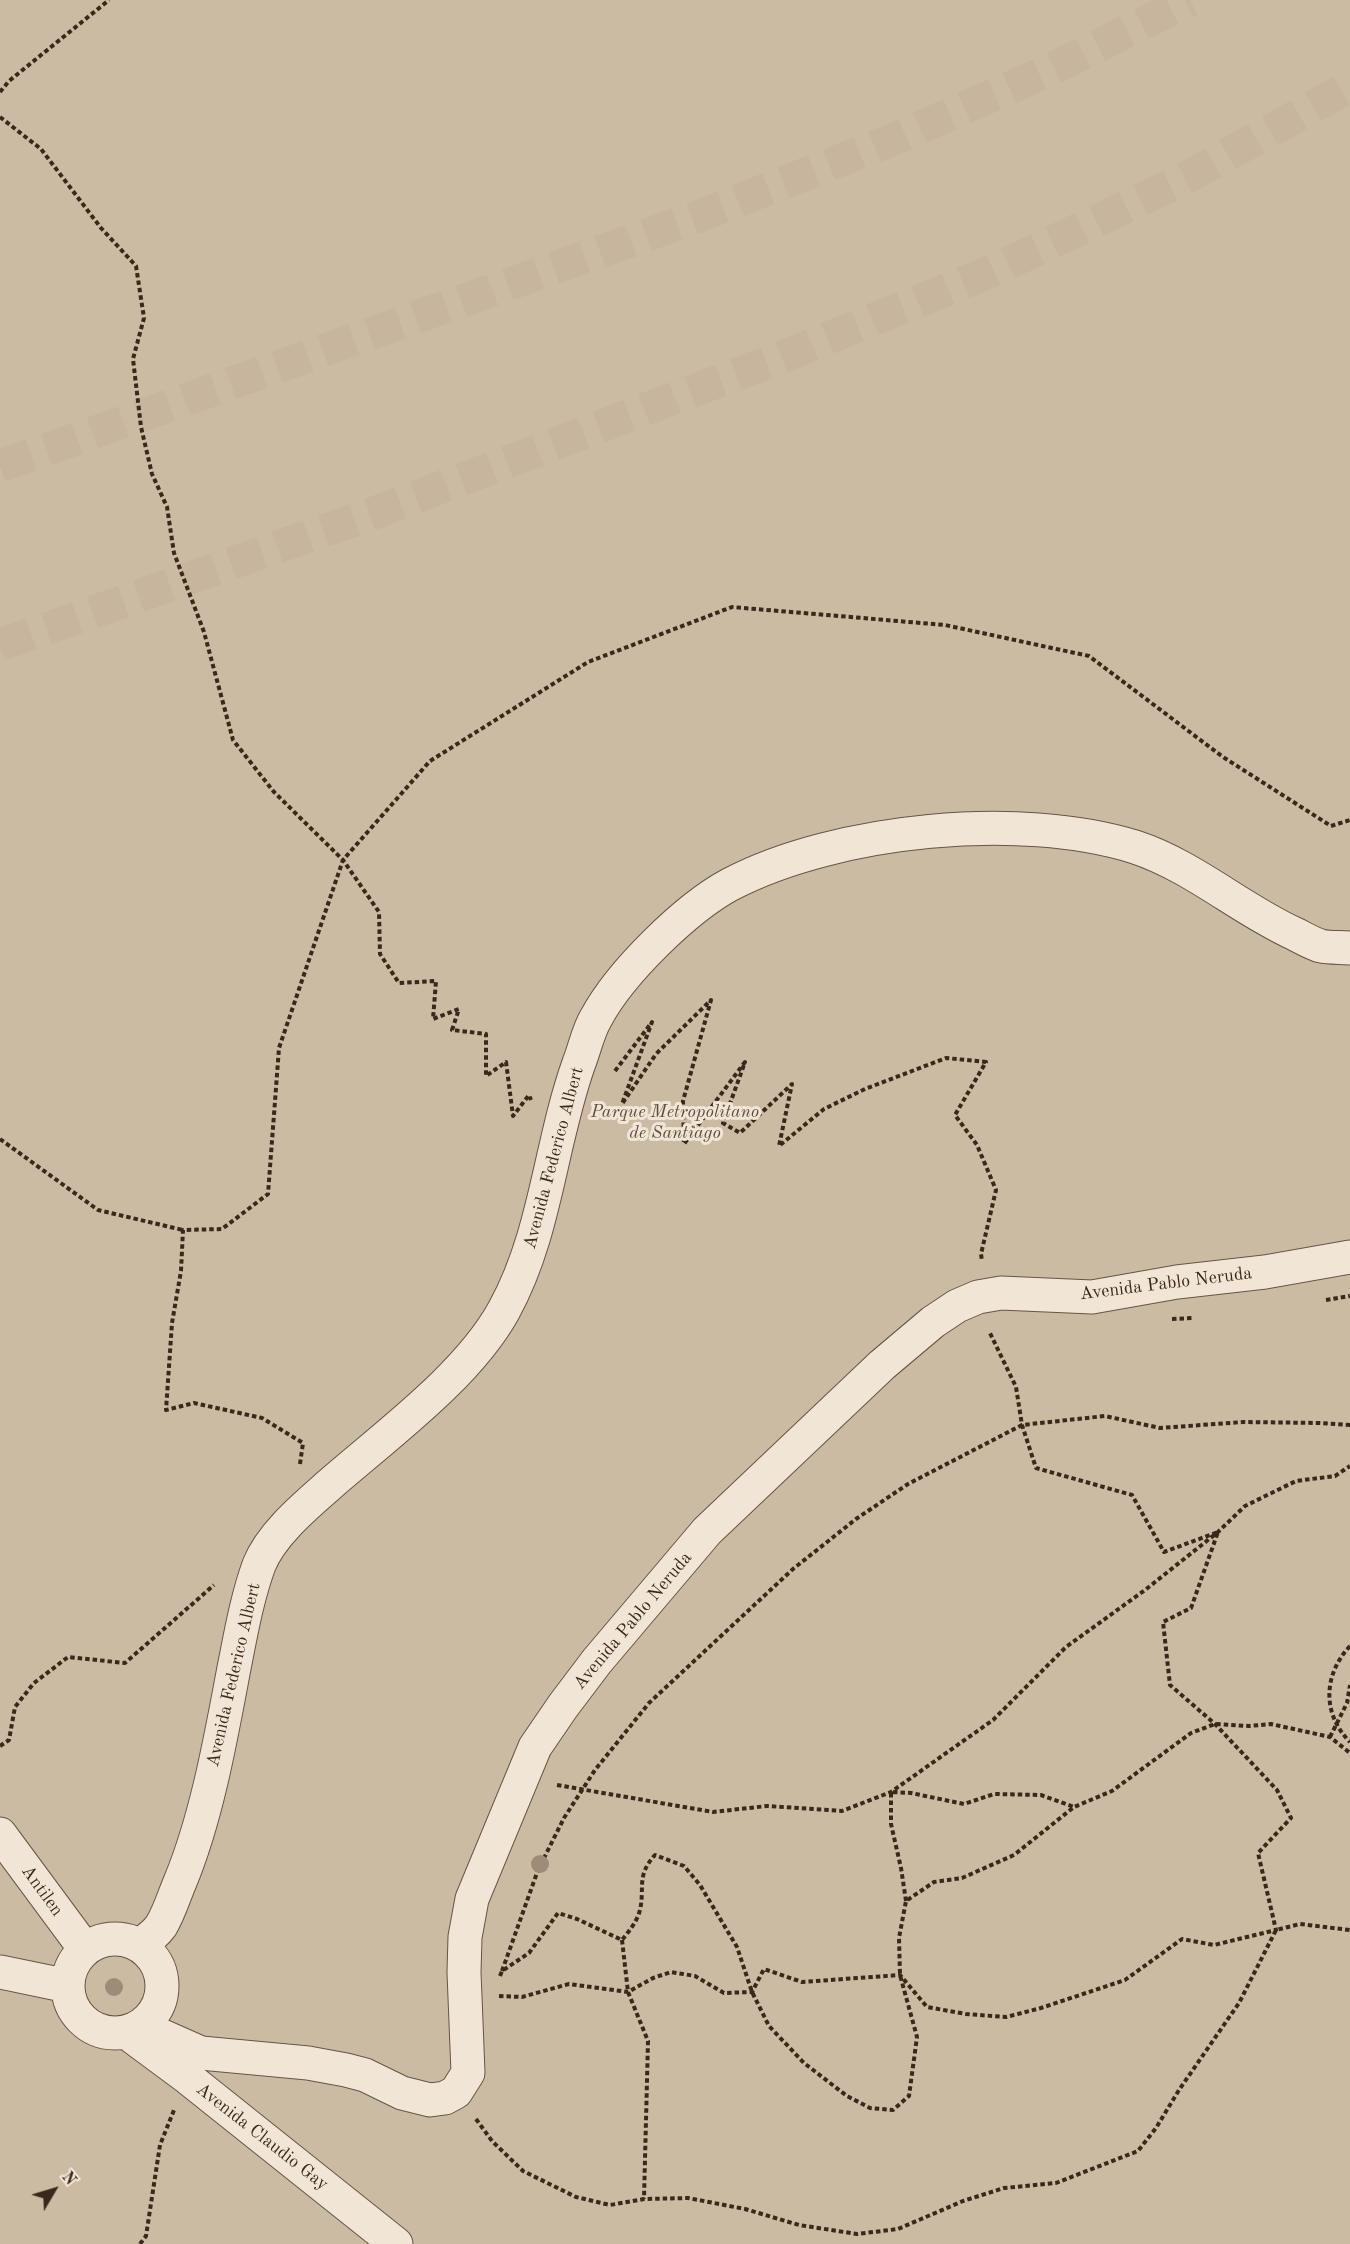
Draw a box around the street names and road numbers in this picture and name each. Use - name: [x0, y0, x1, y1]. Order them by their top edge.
- street label: Avenida Federico Albert: [519, 1064, 589, 1252]
- street label: Avenida Pablo Neruda: [1079, 1263, 1253, 1305]
- street label: Avenida Pablo Neruda: [569, 1548, 697, 1694]
- street label: Avenida Federico Albert: [202, 1581, 266, 1769]
- street label: Antilen: [16, 1861, 68, 1921]
- street label: Avenida Claudio Gay: [191, 2079, 333, 2195]

